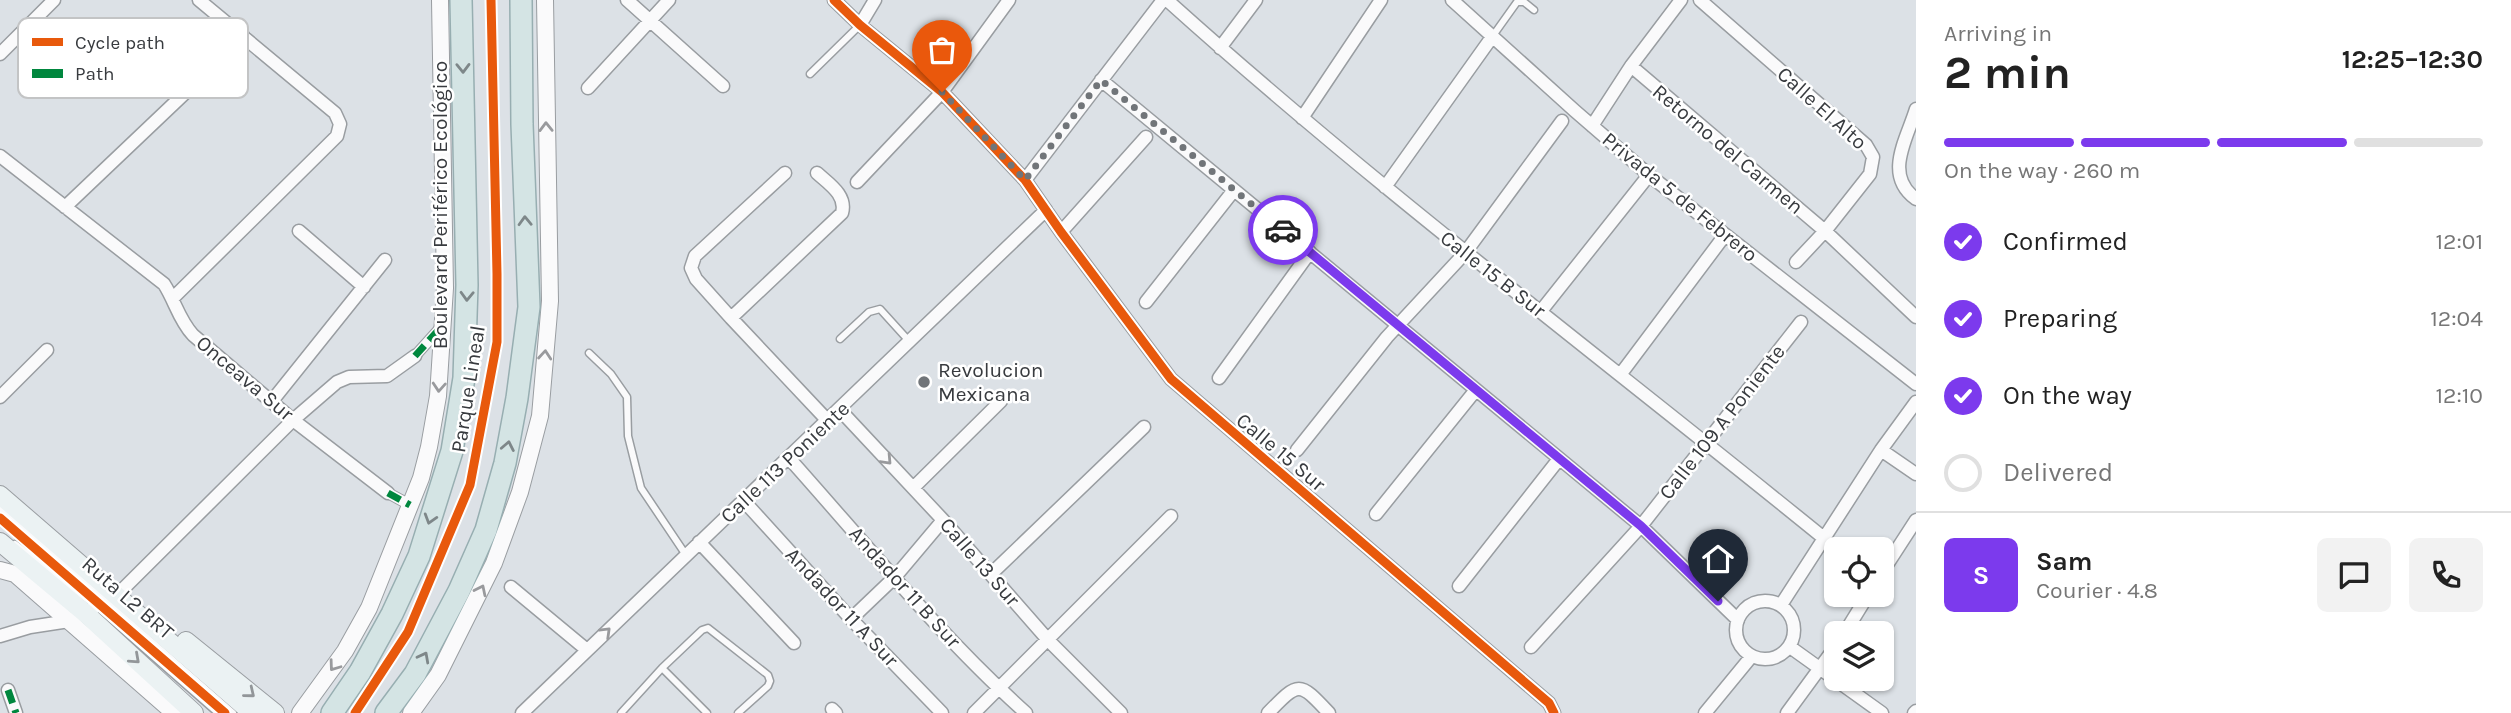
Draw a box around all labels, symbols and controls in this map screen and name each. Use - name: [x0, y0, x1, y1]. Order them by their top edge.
- legend: [18, 18, 248, 98]
- pin: [912, 20, 972, 92]
- text: Arriving in: [1944, 20, 2052, 47]
- icon: bag: [923, 31, 961, 69]
- text: Cycle path: [75, 32, 165, 54]
- text: 12:25–12:30: [2342, 44, 2483, 75]
- text: 2 min: [1944, 46, 2071, 100]
- street label: Boulevard Periférico Ecológico: [428, 61, 452, 349]
- street label: Calle El Alto: [1772, 62, 1872, 154]
- text: Path: [75, 63, 115, 85]
- one-way arrow: [455, 63, 470, 74]
- street label: Retorno del Carmen: [1648, 79, 1808, 219]
- one-way arrow: [538, 122, 554, 132]
- street label: Privada 5 de Febrero: [1598, 127, 1762, 267]
- text: On the way · 260 m: [1944, 157, 2140, 184]
- courier: [1248, 195, 1318, 265]
- icon: car: [1264, 211, 1302, 249]
- one-way arrow: [518, 215, 533, 226]
- icon: check: [1944, 223, 1982, 261]
- street label: Calle 15 B Sur: [1436, 226, 1551, 323]
- text: Confirmed: [2003, 226, 2128, 257]
- text: 12:01: [2436, 228, 2483, 255]
- one-way arrow: [459, 290, 474, 301]
- icon: check: [1944, 300, 1982, 338]
- text: Preparing: [2003, 303, 2117, 334]
- text: 12:04: [2430, 305, 2483, 332]
- street label: Parque Lineal: [446, 324, 490, 454]
- street label: Onceava Sur: [192, 330, 299, 426]
- street label: Calle 109 A Poniente: [1654, 340, 1790, 504]
- one-way arrow: [537, 349, 552, 360]
- place label: Revolucion Mexicana: [938, 358, 1044, 406]
- marker: Revolucion Mexicana: [916, 374, 932, 390]
- icon: check: [1944, 377, 1982, 415]
- text: On the way: [2003, 380, 2132, 411]
- one-way arrow: [431, 381, 446, 392]
- text: 12:10: [2436, 382, 2483, 409]
- street label: Calle 113 Poniente: [716, 396, 854, 528]
- street label: Calle 15 Sur: [1232, 408, 1331, 496]
- one-way arrow: [500, 440, 515, 452]
- one-way arrow: [878, 452, 891, 465]
- text: Delivered: [2003, 457, 2113, 488]
- one-way arrow: [424, 513, 439, 525]
- street label: Calle 13 Sur: [935, 513, 1025, 611]
- street label: Andador 11 B Sur: [844, 521, 966, 653]
- pin: [1688, 529, 1748, 601]
- map controls: [1824, 537, 1894, 691]
- button: locate: [1824, 537, 1894, 607]
- button: chat: [2317, 538, 2391, 612]
- button: phone: [2409, 538, 2483, 612]
- icon: home: [1699, 540, 1737, 578]
- street label: Andador 11 A Sur: [781, 542, 904, 672]
- text: Sam: [2036, 546, 2092, 577]
- street label: Ruta L2 BRT: [77, 552, 179, 645]
- text: S: [1973, 560, 1989, 591]
- text: Courier · 4.8: [2036, 577, 2158, 604]
- one-way arrow: [472, 585, 486, 597]
- button: layers: [1824, 621, 1894, 691]
- one-way arrow: [598, 627, 611, 640]
- one-way arrow: [127, 651, 140, 664]
- one-way arrow: [416, 651, 429, 664]
- one-way arrow: [330, 658, 342, 671]
- one-way arrow: [243, 684, 255, 697]

